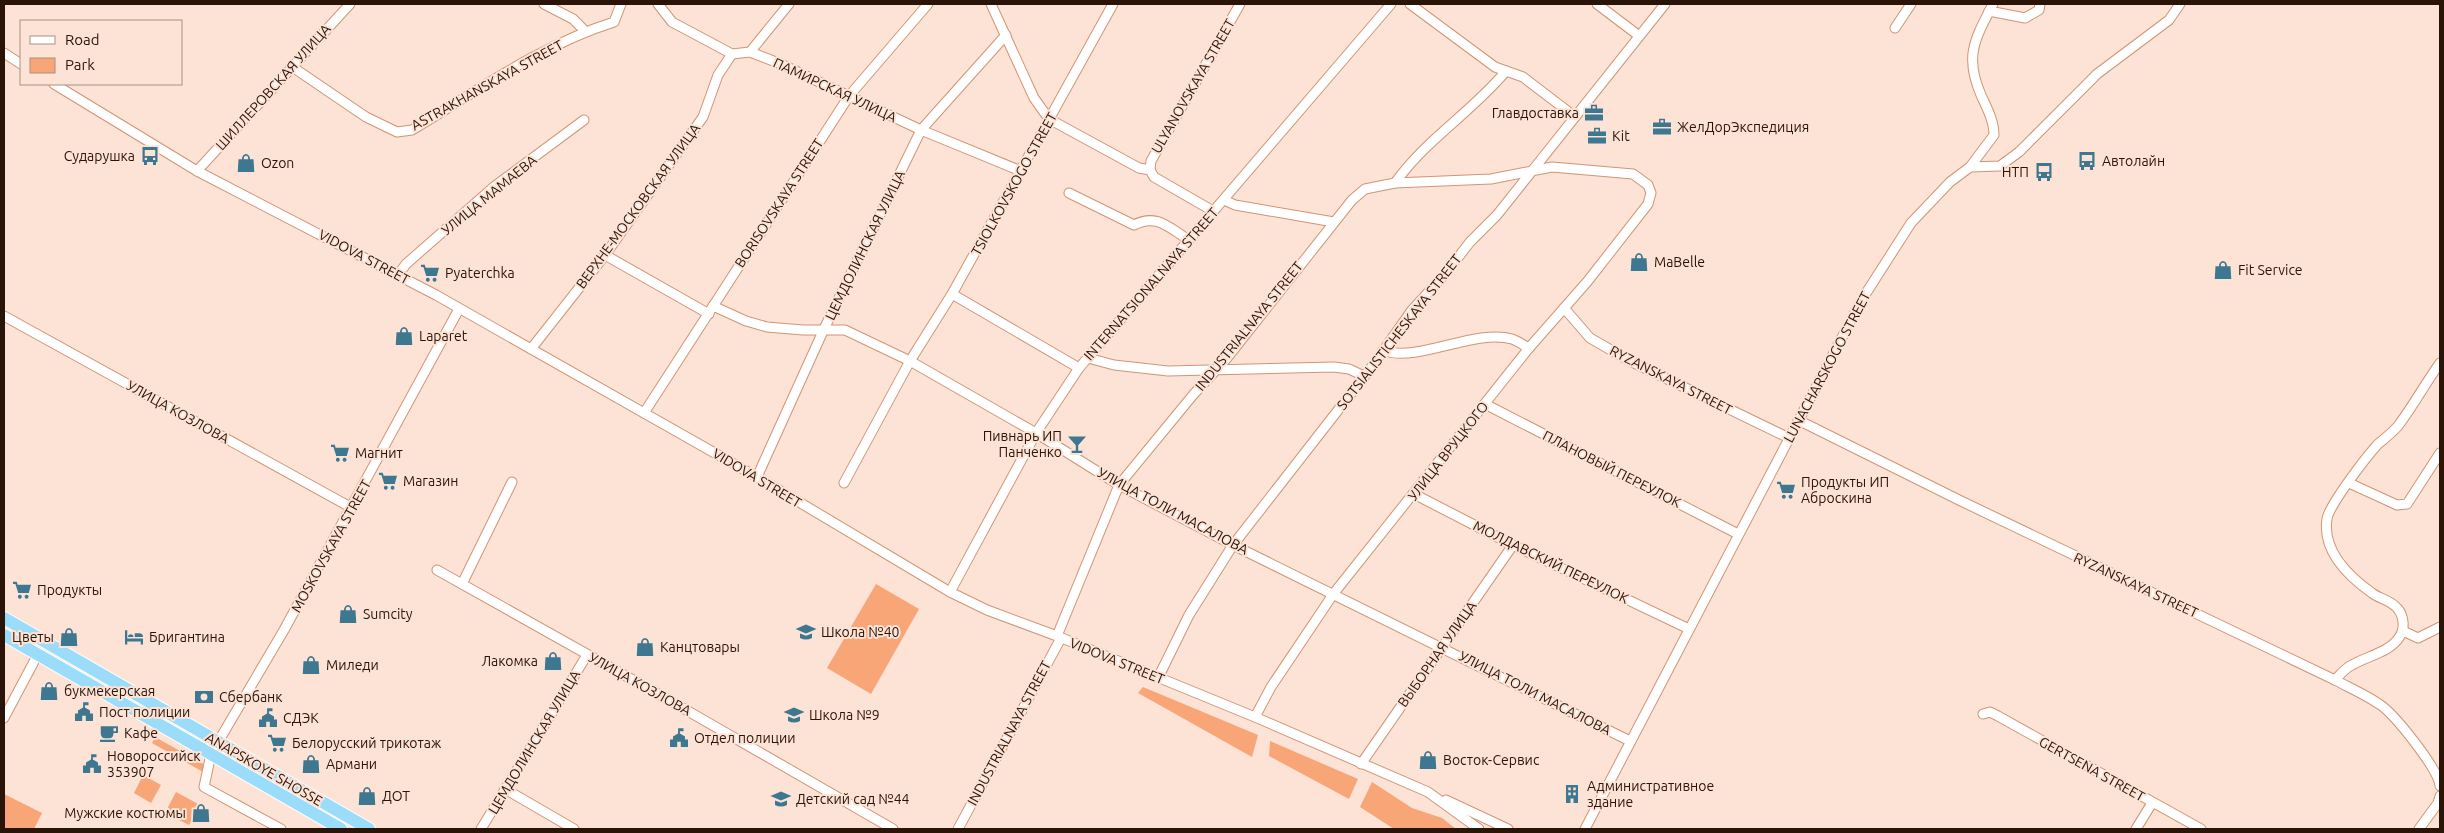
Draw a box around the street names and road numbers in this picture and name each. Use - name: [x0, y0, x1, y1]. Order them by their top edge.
- street label: ULYANOVSKAYA STREET: [1148, 16, 1238, 156]
- street label: ШИЛЛЕРОВСКАЯ УЛИЦА: [212, 21, 334, 153]
- street label: ASTRAKHANSKAYA STREET: [408, 36, 566, 133]
- street label: ПАМИРСКАЯ УЛИЦА: [771, 54, 899, 126]
- street label: TSIOLKOVSKOGO STREET: [968, 109, 1060, 258]
- street label: ВЕРХНЕ-МОСКОВСКАЯ УЛИЦА: [573, 121, 703, 291]
- street label: BORISOVSKAYA STREET: [731, 135, 827, 270]
- street label: УЛИЦА МАМАЕВА: [438, 152, 540, 238]
- street label: ЦЕМДОЛИНСКАЯ УЛИЦА: [822, 168, 908, 322]
- street label: INTERNATSIONALNAYA STREET: [1080, 204, 1222, 364]
- street label: VIDOVA STREET: [316, 226, 412, 288]
- street label: SOTSIALISTICHESKAYA STREET: [1333, 251, 1465, 413]
- street label: INDUSTRIALNAYA STREET: [1192, 258, 1306, 394]
- street label: LUNACHARSKOGO STREET: [1780, 289, 1874, 445]
- street label: RYZANSKAYA STREET: [1607, 342, 1735, 418]
- street label: УЛИЦА КОЗЛОВА: [124, 377, 232, 447]
- street label: УЛИЦА ВРУЦКОГО: [1404, 398, 1492, 504]
- street label: ПЛАНОВЫЙ ПЕРЕУЛОК: [1540, 426, 1685, 511]
- street label: VIDOVA STREET: [710, 445, 805, 511]
- street label: УЛИЦА ТОЛИ МАСАЛОВА: [1095, 464, 1251, 558]
- street label: MOSKOVSKAYA STREET: [288, 477, 374, 615]
- street label: МОЛДАВСКИЙ ПЕРЕУЛОК: [1471, 516, 1632, 607]
- street label: RYZANSKAYA STREET: [2071, 549, 2201, 621]
- street label: ВЫБОРНАЯ УЛИЦА: [1394, 598, 1480, 710]
- street label: VIDOVA STREET: [1067, 635, 1167, 687]
- street label: УЛИЦА ТОЛИ МАСАЛОВА: [1456, 648, 1614, 738]
- street label: УЛИЦА КОЗЛОВА: [586, 649, 694, 719]
- street label: INDUSTRIALNAYA STREET: [964, 658, 1054, 808]
- street label: ЦЕМДОЛИНСКАЯ УЛИЦА: [485, 667, 583, 817]
- street label: ANAPSKOYE SHOSSE: [203, 729, 325, 809]
- street label: GERTSENA STREET: [2036, 733, 2148, 805]

